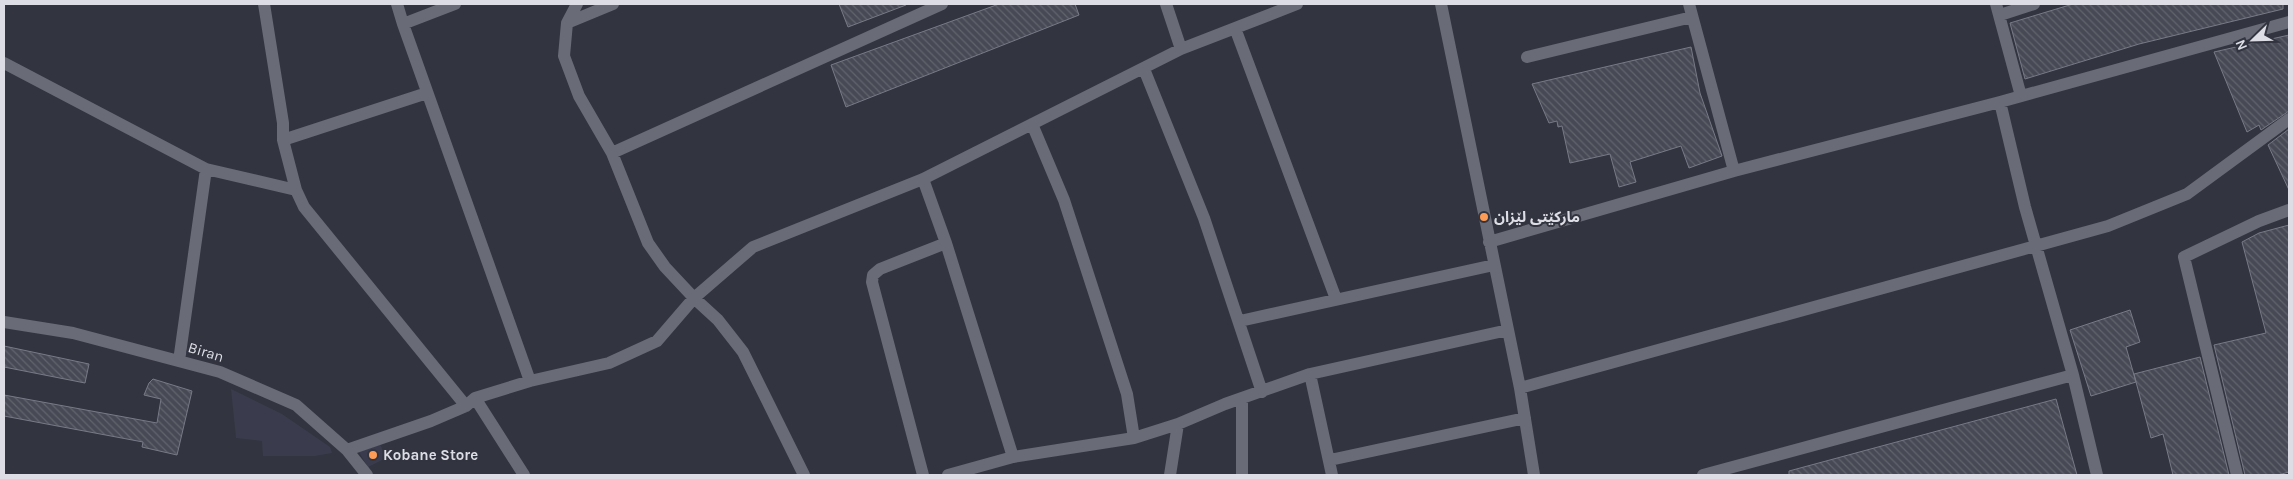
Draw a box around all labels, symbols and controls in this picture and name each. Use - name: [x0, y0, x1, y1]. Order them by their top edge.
- north arrow: [2228, 15, 2278, 65]
- text: N: [2232, 37, 2251, 53]
- place label: مارکێتی لێزان: [1494, 208, 1580, 226]
- marker: مارکێتی لێزان: [1478, 211, 1490, 223]
- street label: Biran: [186, 338, 226, 366]
- place label: Kobane Store: [383, 446, 478, 464]
- marker: Kobane Store: [367, 449, 379, 461]

